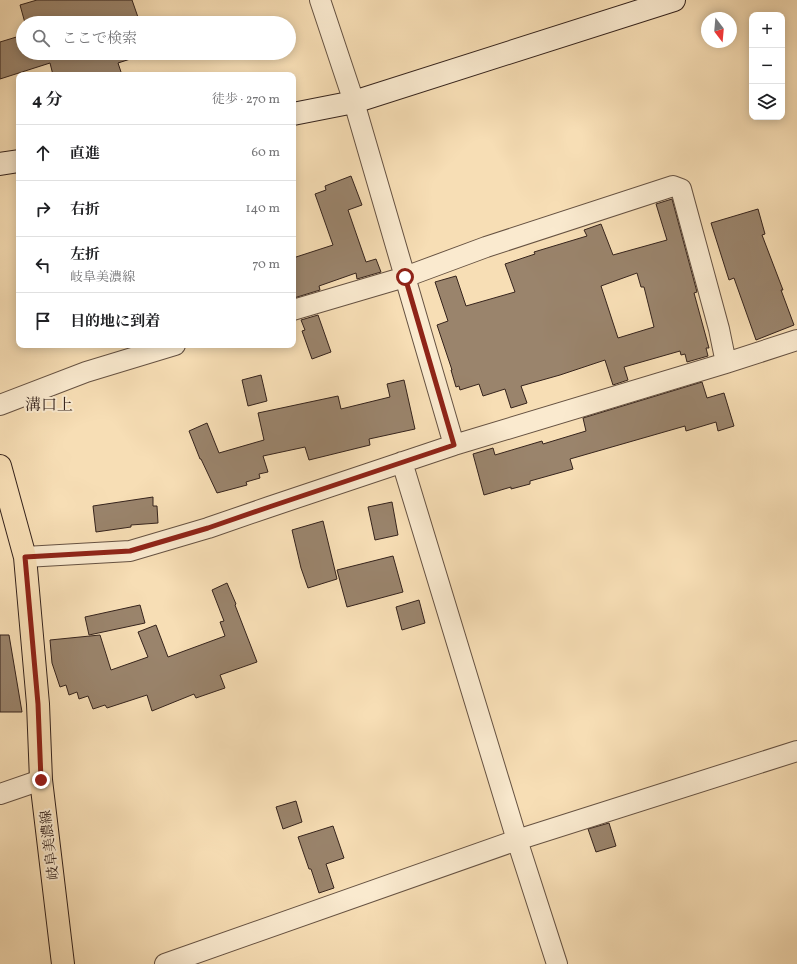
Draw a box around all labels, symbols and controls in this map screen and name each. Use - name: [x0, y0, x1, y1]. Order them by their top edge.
- north arrow: [701, 12, 737, 48]
- map controls: [749, 12, 785, 120]
- button: +: [749, 12, 785, 48]
- search box: [16, 16, 296, 60]
- icon: search: [30, 27, 52, 49]
- text: ここで検索: [62, 29, 137, 50]
- button: −: [749, 48, 785, 84]
- button: layers: [749, 84, 785, 120]
- text: 4 分: [32, 89, 63, 112]
- text: 徒歩 · 270 m: [212, 91, 280, 109]
- icon: ahead: [32, 142, 54, 164]
- text: 直進: [70, 144, 100, 165]
- text: 60 m: [252, 144, 280, 162]
- icon: right: [32, 198, 54, 220]
- text: 右折: [70, 200, 100, 221]
- text: 140 m: [246, 200, 280, 218]
- text: 左折: [70, 245, 100, 266]
- icon: left: [32, 254, 54, 276]
- text: 70 m: [252, 256, 280, 274]
- route start: [396, 268, 414, 286]
- text: 岐阜美濃線: [70, 269, 135, 287]
- icon: arrive: [32, 310, 54, 332]
- text: 目的地に到着: [70, 312, 160, 333]
- district label: 溝口上: [25, 395, 73, 417]
- route end: [32, 771, 50, 789]
- street label: 岐阜美濃線: [37, 809, 64, 881]

